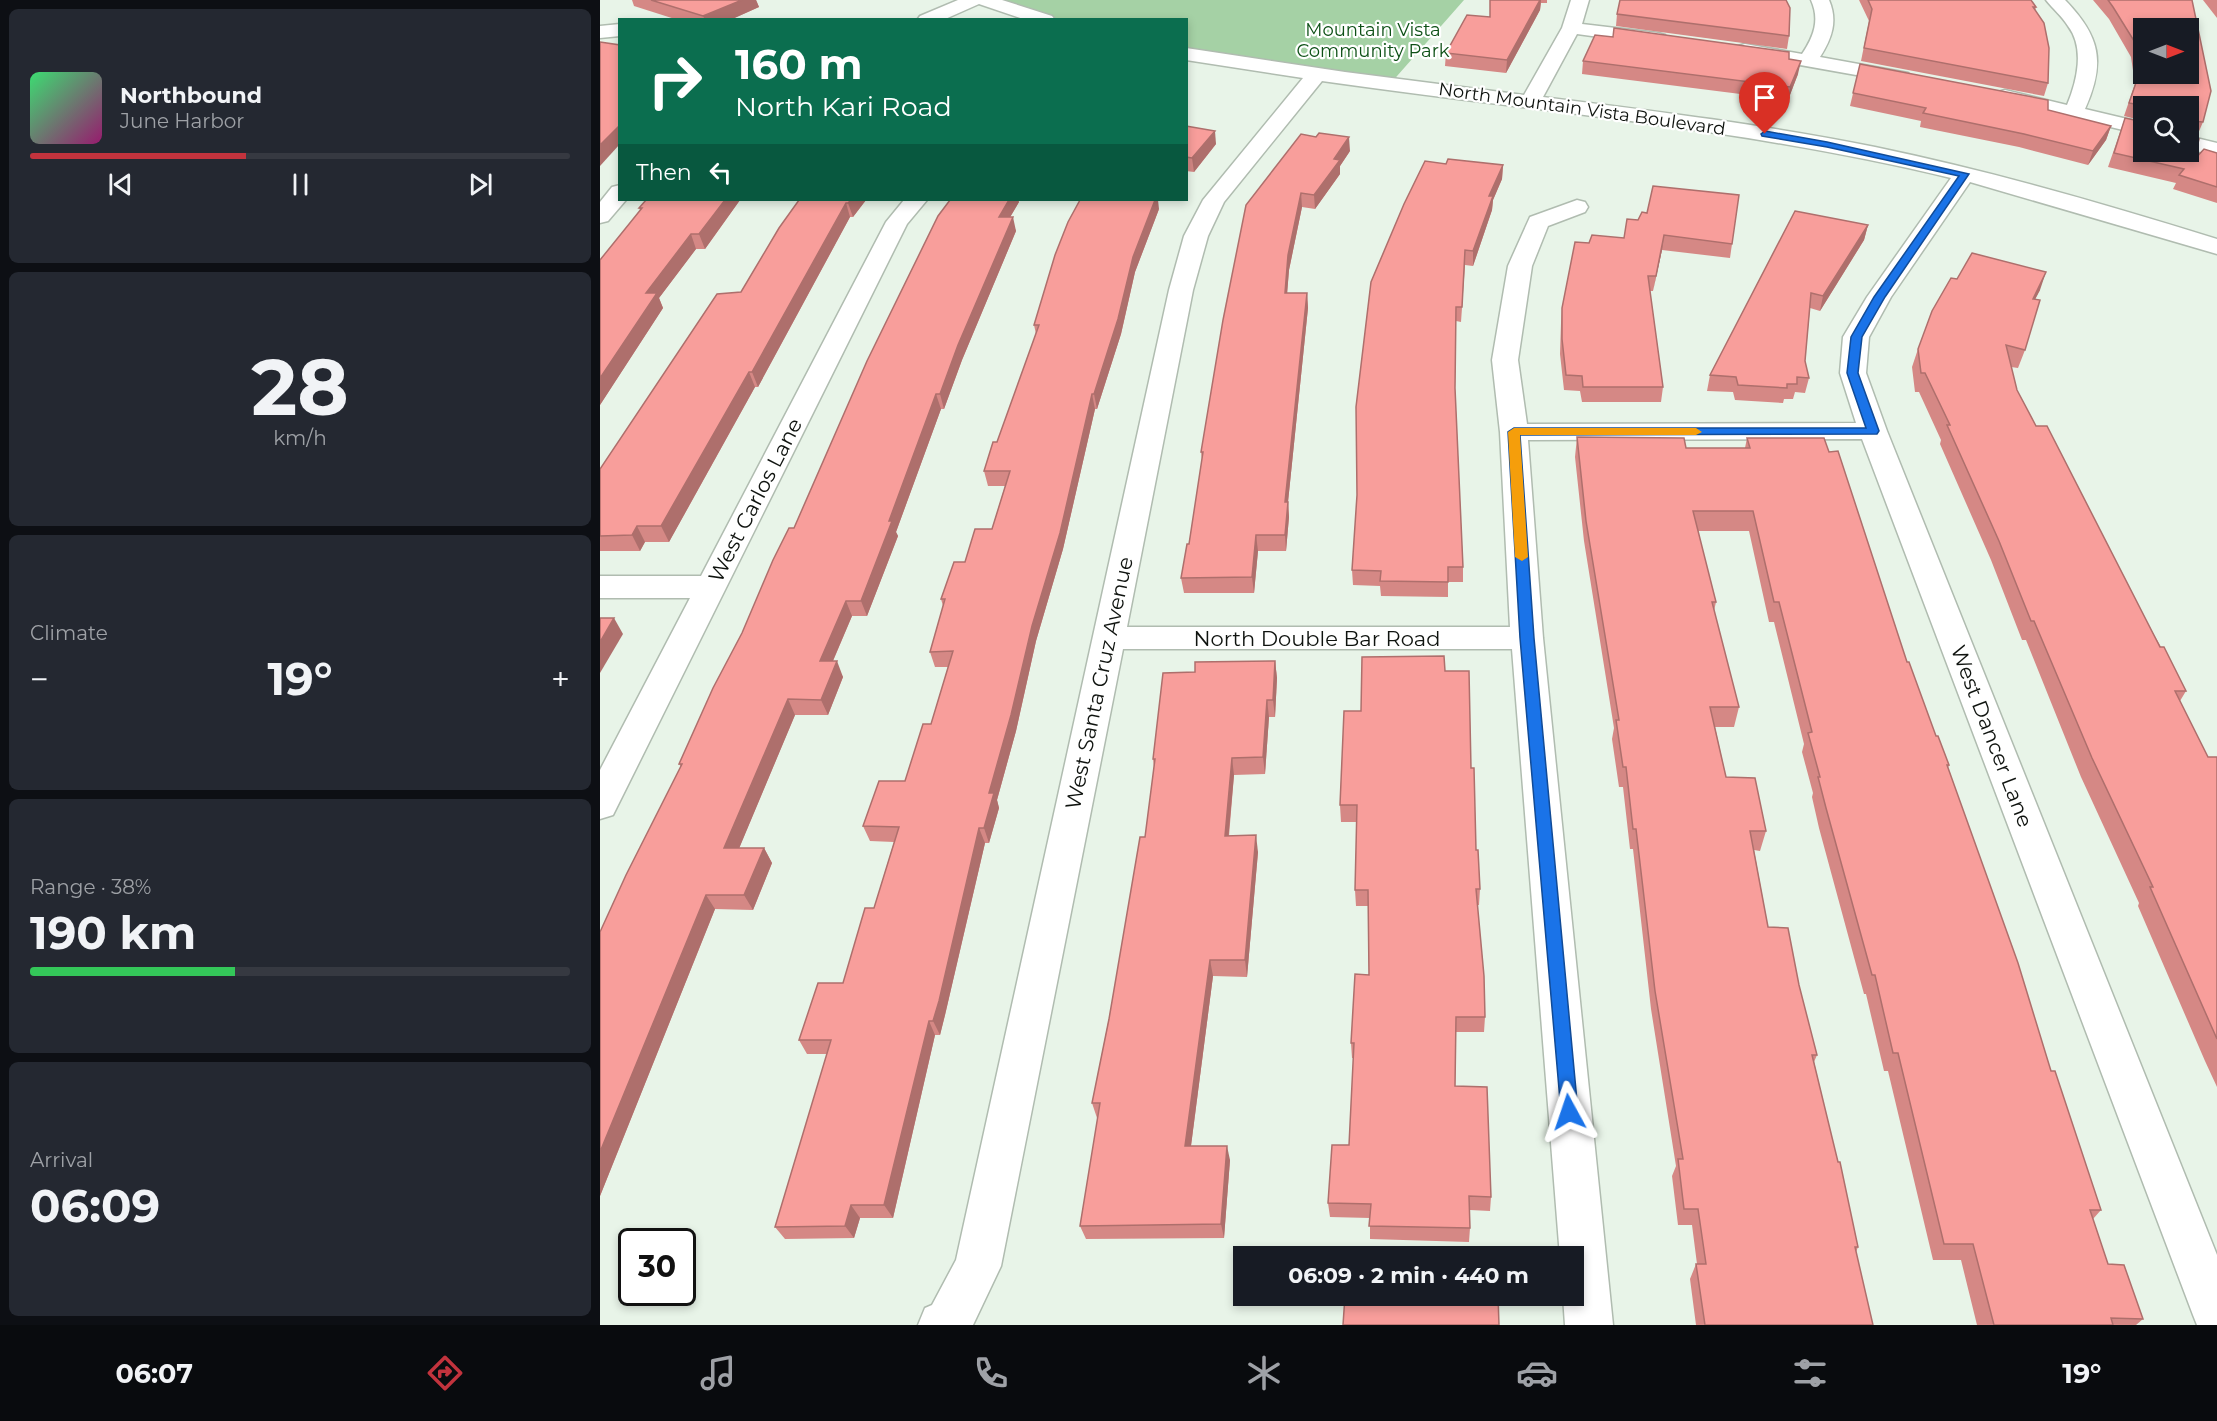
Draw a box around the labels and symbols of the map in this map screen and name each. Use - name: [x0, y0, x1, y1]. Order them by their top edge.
- north arrow: [2133, 18, 2199, 84]
- park label: Mountain Vista Community Park: [1296, 19, 1450, 62]
- pin: [1739, 72, 1790, 134]
- street label: North Mountain Vista Boulevard: [1437, 78, 1727, 140]
- street label: West Carlos Lane: [703, 414, 807, 586]
- street label: West Santa Cruz Avenue: [1060, 554, 1138, 812]
- street label: North Double Bar Road: [1194, 626, 1440, 651]
- street label: West Dancer Lane: [1946, 641, 2038, 831]
- position arrow: [1537, 1080, 1601, 1144]
- speed limit sign: 30: [618, 1228, 696, 1306]

